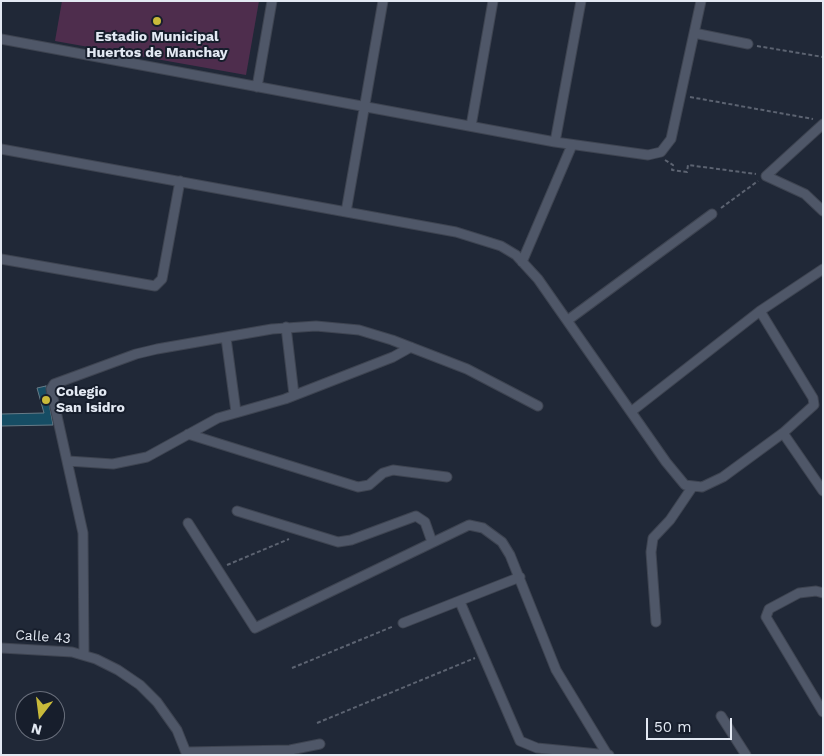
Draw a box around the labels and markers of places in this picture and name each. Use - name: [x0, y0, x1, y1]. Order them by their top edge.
- marker: Estadio Municipal Huertos de Manchay: [151, 15, 163, 27]
- place label: Estadio Municipal Huertos de Manchay: [86, 29, 228, 62]
- place label: Colegio San Isidro: [56, 384, 125, 417]
- marker: Colegio San Isidro: [40, 394, 52, 406]

